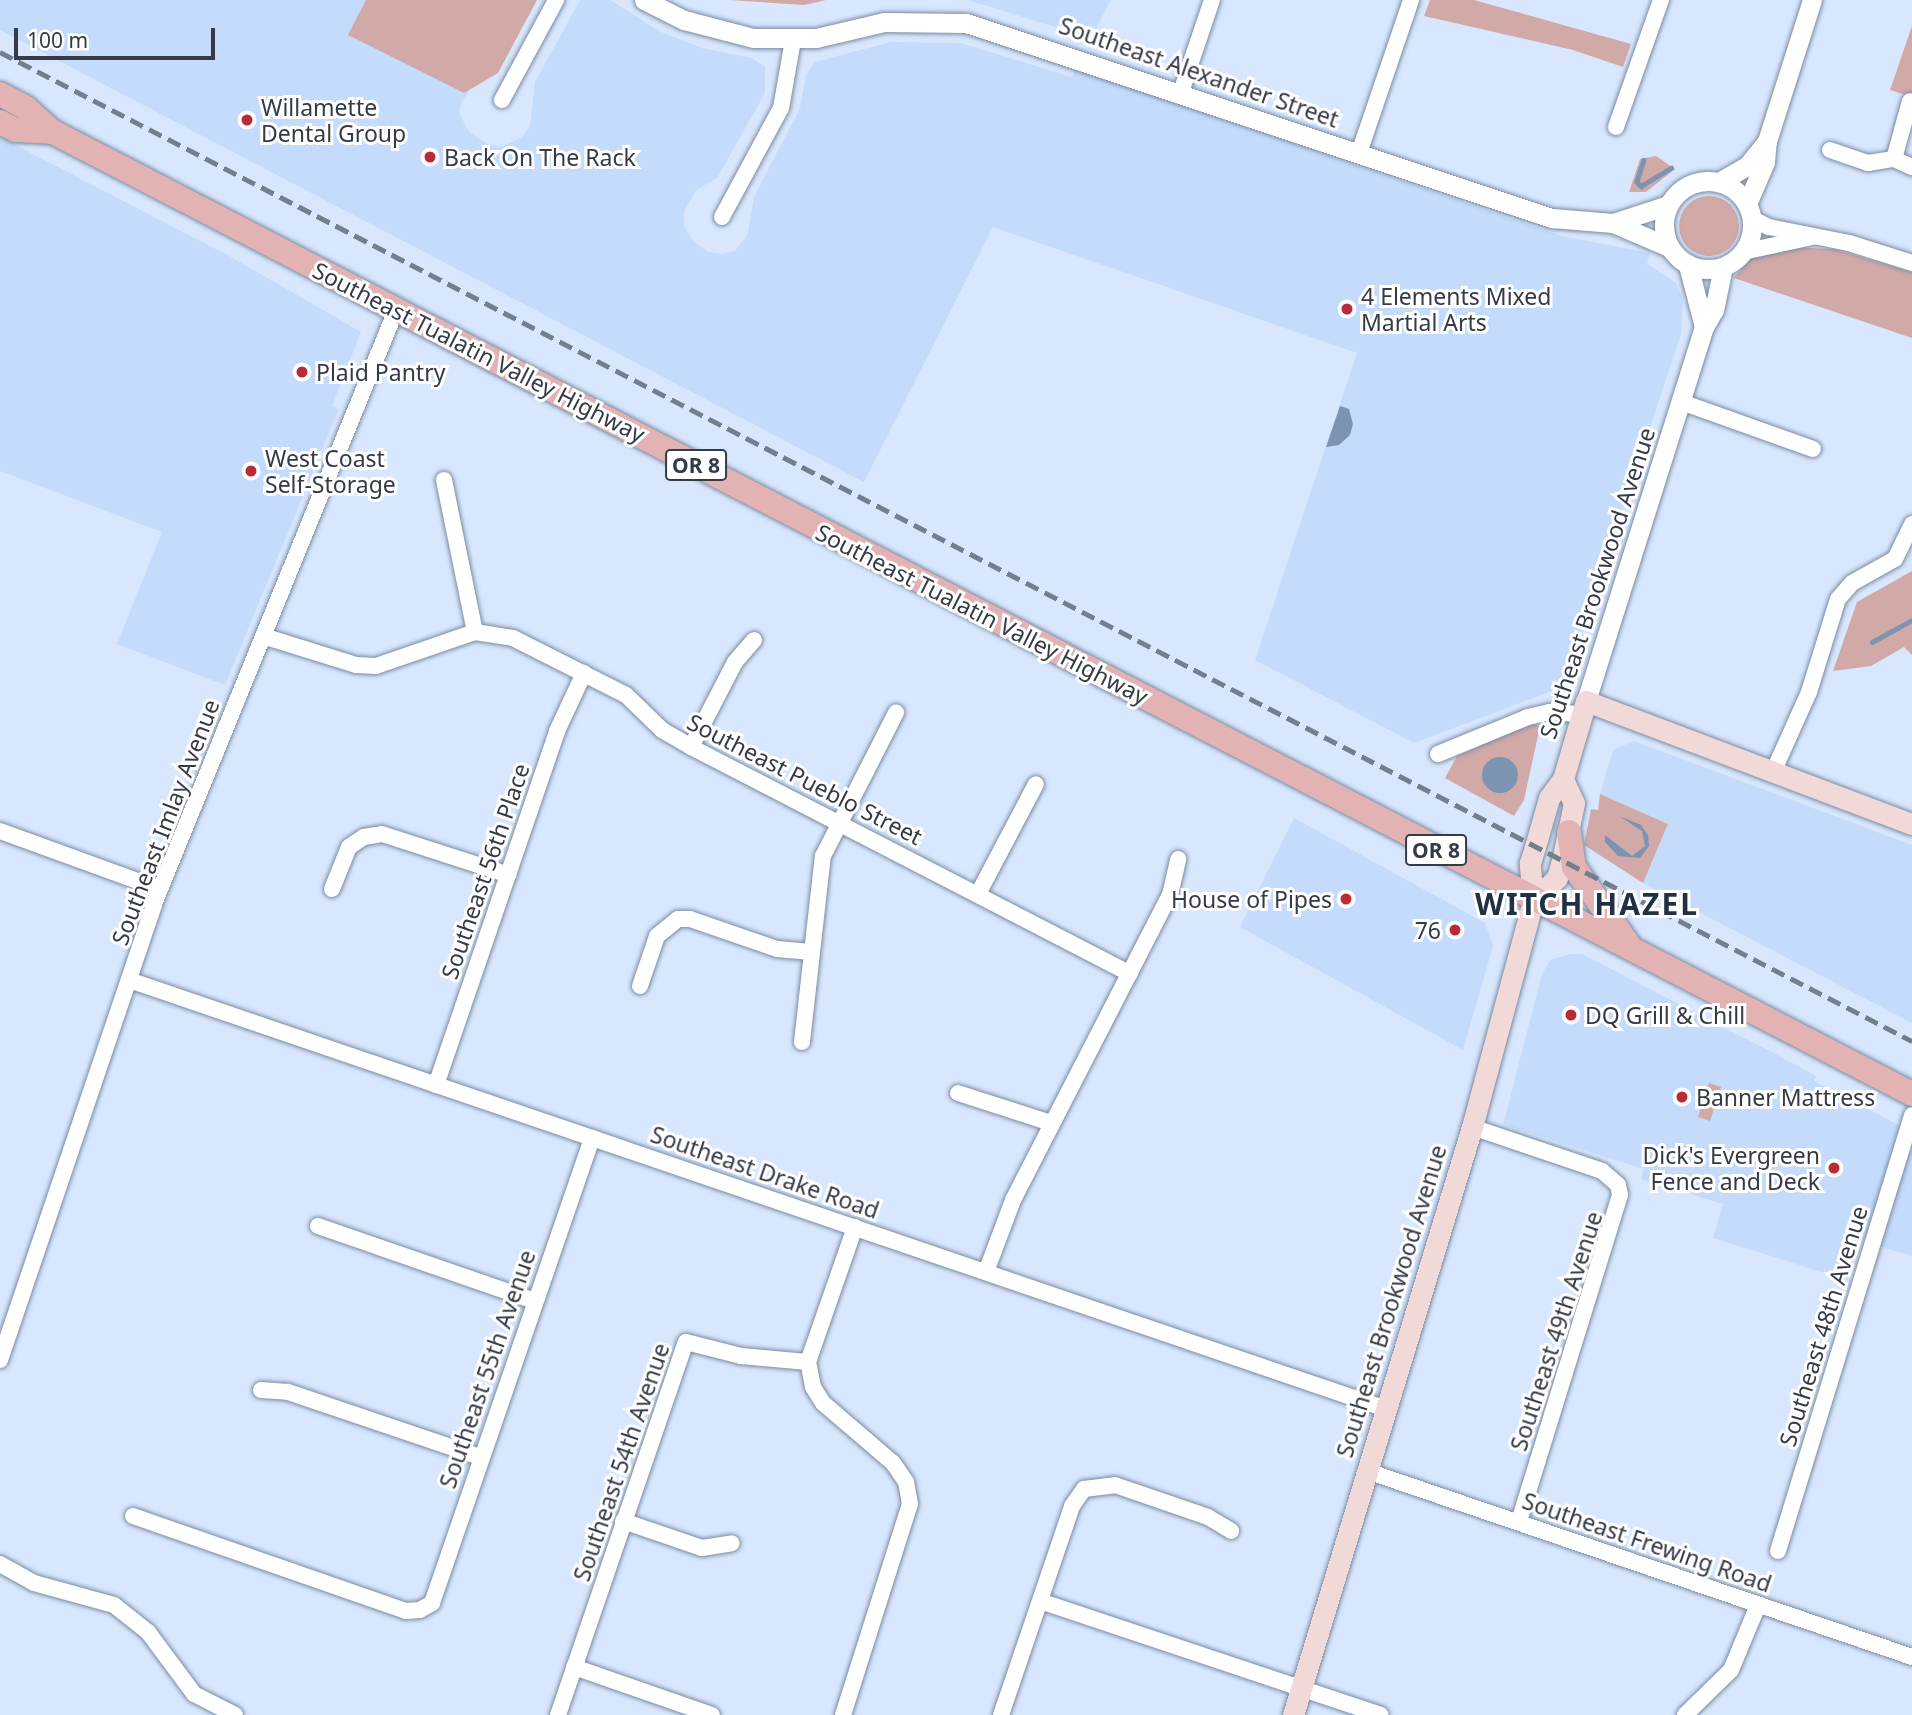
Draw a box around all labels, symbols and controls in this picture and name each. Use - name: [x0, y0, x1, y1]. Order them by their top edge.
- street label: Southeast Alexander Street: [1056, 11, 1342, 133]
- scale bar: [18, 14, 219, 58]
- text: 100 m: [27, 26, 88, 54]
- place label: Willamette Dental Group: [261, 93, 406, 147]
- marker: Willamette Dental Group: [239, 112, 255, 128]
- place label: Back On The Rack: [444, 143, 636, 171]
- marker: Back On The Rack: [422, 149, 438, 165]
- street label: Southeast Tualatin Valley Highway: [308, 256, 650, 448]
- place label: 4 Elements Mixed Martial Arts: [1361, 282, 1551, 336]
- marker: 4 Elements Mixed Martial Arts: [1339, 301, 1355, 317]
- place label: Plaid Pantry: [316, 358, 445, 386]
- marker: Plaid Pantry: [294, 364, 310, 380]
- street label: Southeast Brookwood Avenue: [1534, 424, 1660, 742]
- place label: West Coast Self-Storage: [265, 444, 396, 498]
- road number: OR 8: [664, 448, 728, 482]
- marker: West Coast Self-Storage: [243, 463, 259, 479]
- street label: Southeast Tualatin Valley Highway: [811, 518, 1153, 710]
- street label: Southeast Imlay Avenue: [105, 695, 225, 949]
- street label: Southeast Pueblo Street: [683, 708, 927, 850]
- street label: Southeast 56th Place: [435, 760, 535, 982]
- road number: OR 8: [1404, 832, 1468, 868]
- place label: House of Pipes: [1171, 885, 1332, 913]
- district label: WITCH HAZEL: [1476, 886, 1698, 922]
- marker: House of Pipes: [1338, 891, 1354, 907]
- place label: 76: [1415, 916, 1441, 944]
- marker: 76: [1447, 922, 1463, 938]
- place label: DQ Grill & Chill: [1585, 1001, 1745, 1029]
- marker: DQ Grill & Chill: [1563, 1007, 1579, 1023]
- place label: Banner Mattress: [1696, 1083, 1875, 1111]
- marker: Banner Mattress: [1674, 1089, 1690, 1105]
- street label: Southeast Drake Road: [647, 1120, 883, 1224]
- street label: Southeast Brookwood Avenue: [1330, 1141, 1452, 1461]
- place label: Dick's Evergreen Fence and Deck: [1642, 1141, 1820, 1195]
- marker: Dick's Evergreen Fence and Deck: [1826, 1160, 1842, 1176]
- street label: Southeast 48th Avenue: [1773, 1202, 1873, 1450]
- street label: Southeast 49th Avenue: [1504, 1208, 1608, 1454]
- street label: Southeast 55th Avenue: [433, 1246, 541, 1492]
- street label: Southeast 54th Avenue: [567, 1339, 675, 1585]
- street label: Southeast Frewing Road: [1519, 1486, 1775, 1598]

